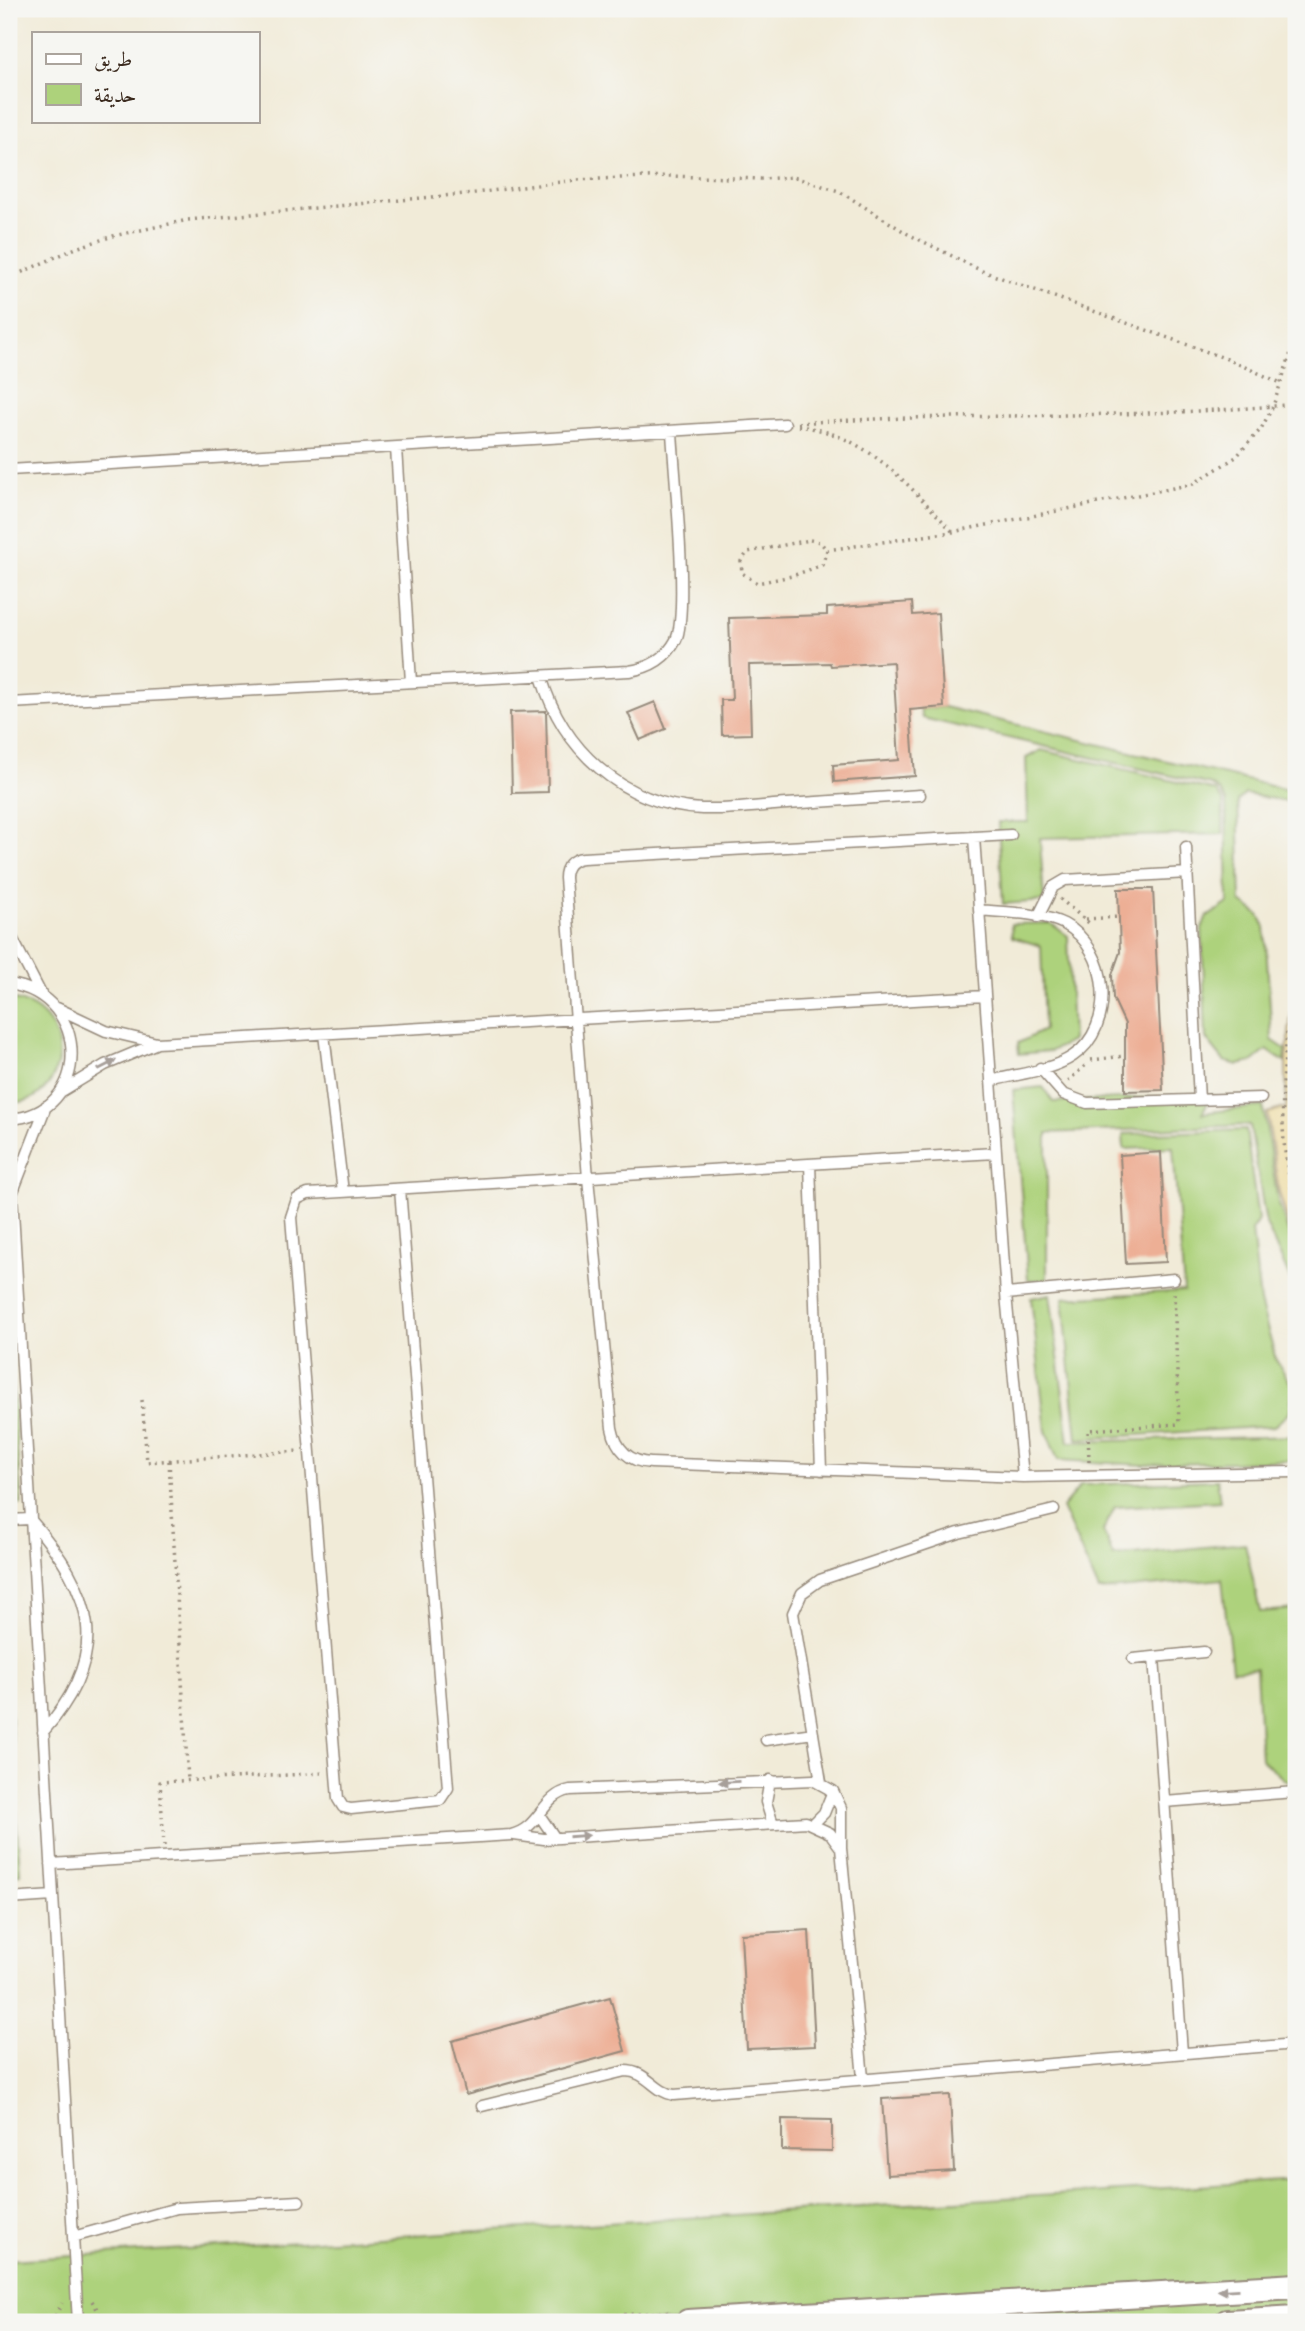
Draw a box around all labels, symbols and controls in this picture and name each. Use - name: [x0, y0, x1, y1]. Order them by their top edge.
- legend: [32, 32, 259, 122]
- text: طريق: [94, 45, 132, 73]
- text: حديقة: [94, 81, 137, 109]
- one-way arrow: [97, 1059, 116, 1071]
- one-way arrow: [718, 1777, 740, 1788]
- one-way arrow: [568, 1830, 590, 1841]
- one-way arrow: [1217, 2285, 1239, 2296]

